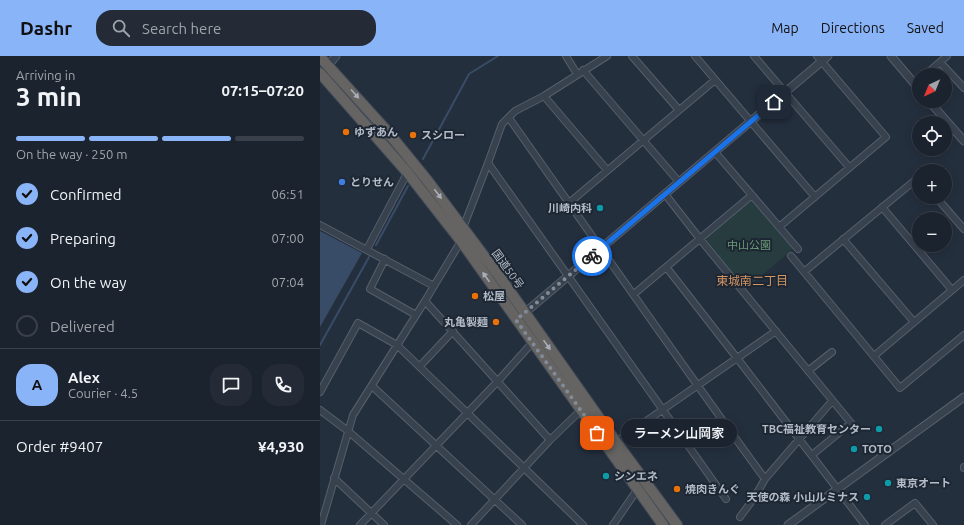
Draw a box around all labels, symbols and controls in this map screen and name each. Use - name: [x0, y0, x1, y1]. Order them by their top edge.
- search box: [96, 10, 376, 46]
- text: Dashr: [20, 17, 72, 39]
- icon: search: [110, 17, 132, 39]
- text: Search here: [142, 20, 221, 37]
- text: Map: [771, 20, 799, 36]
- text: Directions: [821, 20, 885, 36]
- text: Saved: [907, 20, 944, 36]
- text: Arriving in: [16, 68, 75, 82]
- north arrow: [912, 68, 952, 108]
- map controls: [912, 68, 952, 252]
- text: 3 min: [16, 82, 82, 111]
- text: 07:15–07:20: [221, 82, 304, 99]
- pin: [757, 85, 791, 119]
- one-way arrow: [350, 89, 359, 100]
- icon: home: [763, 91, 785, 113]
- button: locate: [912, 116, 952, 156]
- place label: ゆずあん: [354, 126, 398, 138]
- marker: ゆずあん: [341, 127, 351, 137]
- place label: スシロー: [421, 129, 465, 141]
- marker: スシロー: [408, 130, 418, 140]
- text: On the way · 250 m: [16, 147, 128, 161]
- button: +: [912, 164, 952, 204]
- place label: とりせん: [350, 176, 394, 188]
- marker: とりせん: [337, 177, 347, 187]
- icon: check: [16, 183, 38, 205]
- text: Confirmed: [50, 186, 122, 203]
- text: 06:51: [271, 187, 304, 201]
- one-way arrow: [434, 189, 442, 200]
- place label: 川崎内科: [548, 202, 592, 214]
- marker: 川崎内科: [595, 203, 605, 213]
- button: −: [912, 212, 952, 252]
- icon: check: [16, 227, 38, 249]
- text: Preparing: [50, 230, 116, 247]
- text: 07:00: [271, 231, 304, 245]
- courier: [572, 236, 612, 276]
- park label: 中山公園: [727, 239, 771, 251]
- icon: bike: [581, 245, 603, 267]
- street label: 国道50号: [490, 247, 526, 291]
- icon: check: [16, 271, 38, 293]
- one-way arrow: [482, 271, 490, 282]
- text: On the way: [50, 274, 126, 291]
- district label: 東城南二丁目: [716, 274, 788, 287]
- text: 07:04: [271, 275, 304, 289]
- place label: 松屋: [483, 290, 505, 302]
- marker: 松屋: [470, 291, 480, 301]
- place label: 丸亀製麺: [444, 316, 488, 328]
- marker: 丸亀製麺: [491, 317, 501, 327]
- text: Delivered: [50, 318, 115, 335]
- one-way arrow: [543, 339, 551, 350]
- button: chat: [210, 364, 252, 406]
- button: phone: [262, 364, 304, 406]
- text: Alex: [68, 369, 100, 386]
- text: A: [32, 376, 42, 393]
- text: Courier · 4.5: [68, 386, 138, 400]
- pin: [580, 416, 614, 450]
- callout: ラーメン山岡家: [621, 419, 737, 447]
- icon: bag: [586, 422, 608, 444]
- place label: TBC福祉教育センター: [762, 423, 871, 435]
- marker: TBC福祉教育センター: [874, 424, 884, 434]
- text: ラーメン山岡家: [634, 426, 724, 440]
- text: Order #9407: [16, 438, 103, 455]
- text: ¥4,930: [258, 438, 304, 455]
- place label: TOTO: [862, 443, 892, 455]
- marker: TOTO: [849, 444, 859, 454]
- place label: シンエネ: [614, 470, 658, 482]
- marker: シンエネ: [601, 471, 611, 481]
- place label: 東京オート: [896, 477, 951, 489]
- marker: 東京オート: [883, 478, 893, 488]
- place label: 焼肉きんぐ: [685, 483, 740, 495]
- marker: 焼肉きんぐ: [672, 484, 682, 494]
- place label: 天使の森 小山ルミナス: [746, 491, 859, 503]
- marker: 天使の森 小山ルミナス: [862, 492, 872, 502]

